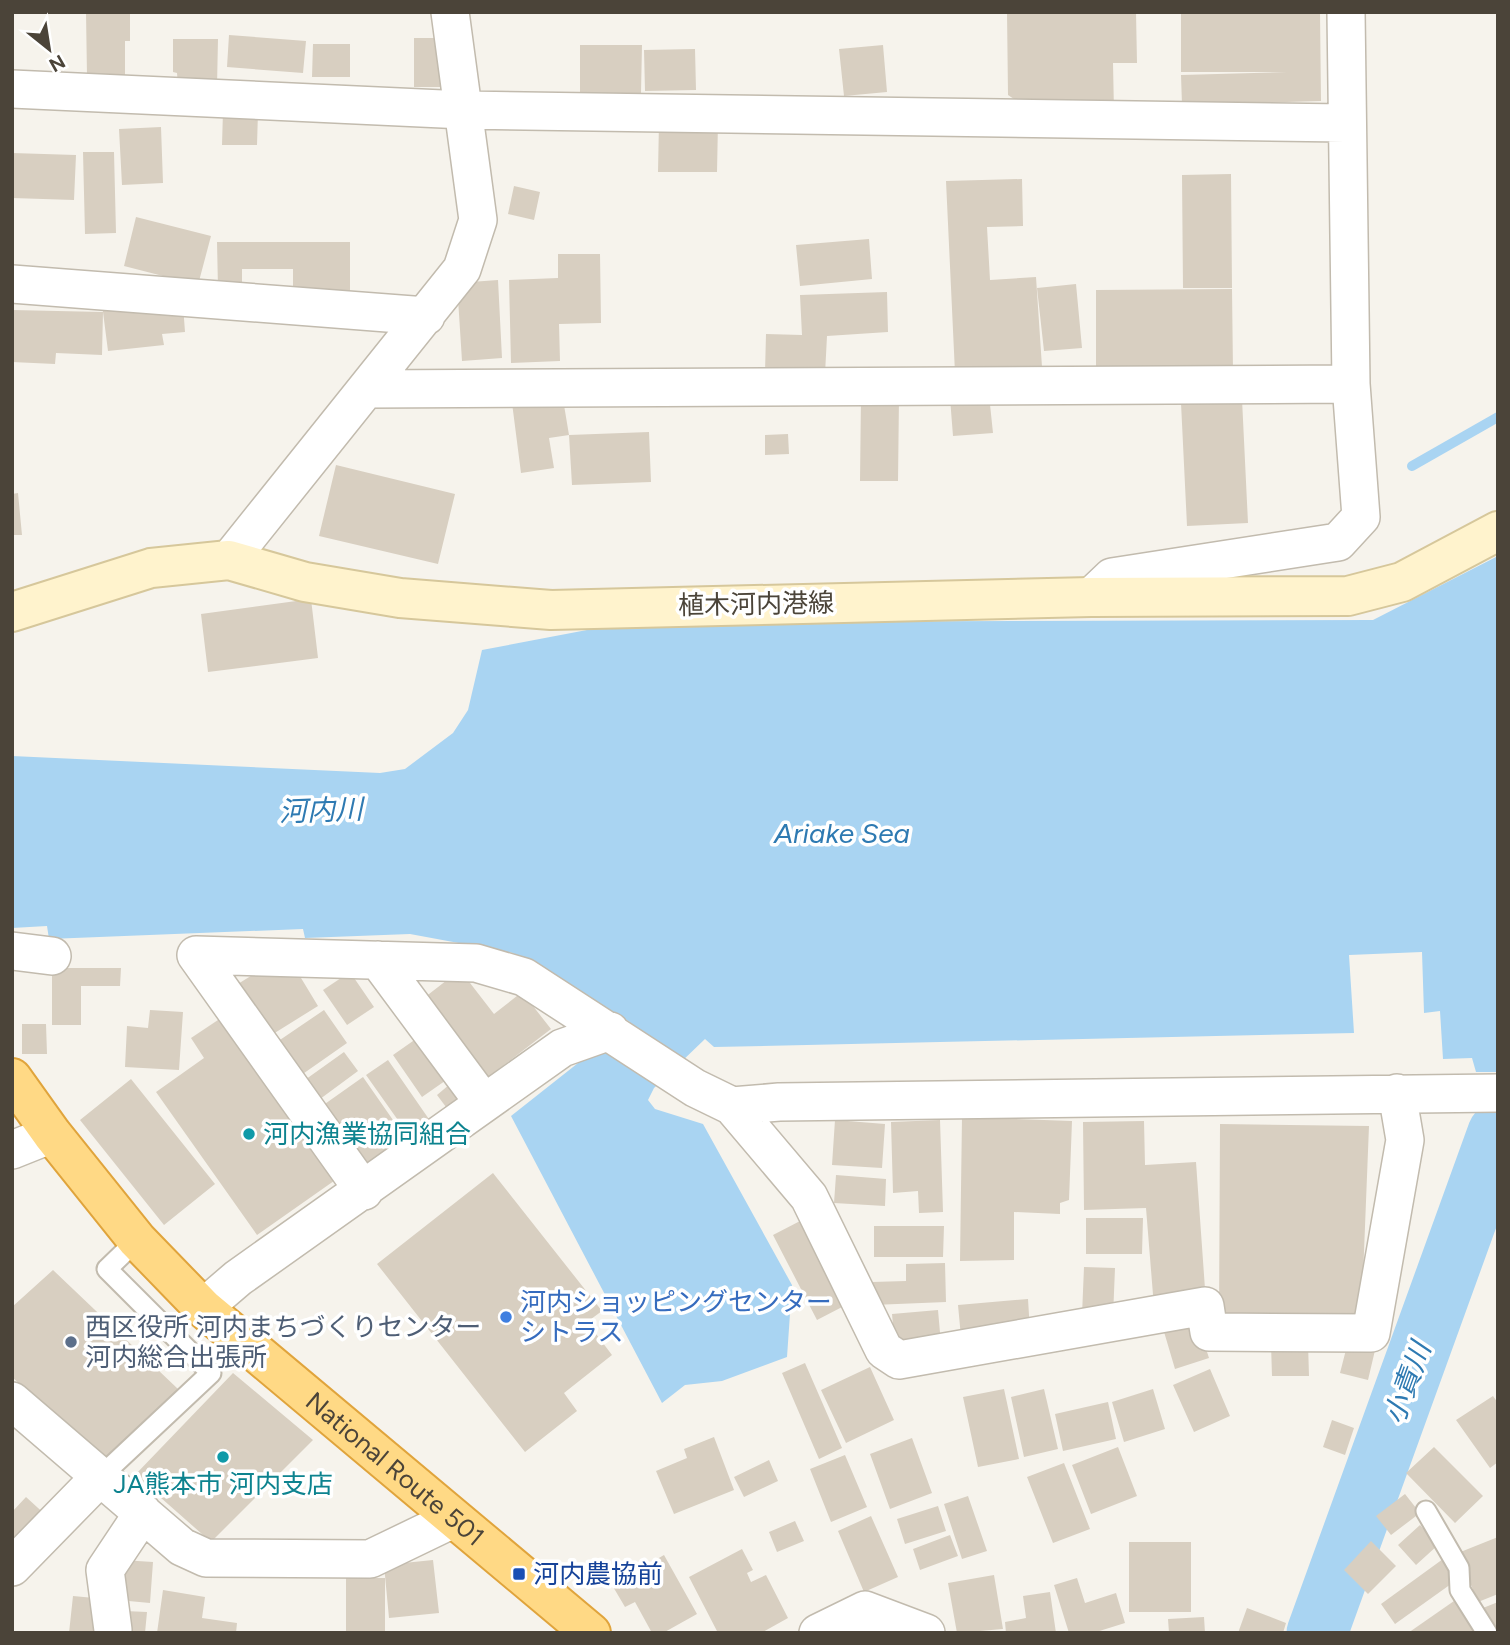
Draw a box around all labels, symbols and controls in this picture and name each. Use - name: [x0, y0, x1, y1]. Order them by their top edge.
- north arrow: [14, 14, 84, 84]
- text: N: [45, 50, 69, 77]
- street label: 植木河内港線: [678, 587, 834, 621]
- water label: 河内川: [278, 791, 367, 828]
- water label: Ariake Sea: [773, 816, 910, 850]
- place label: 河内漁業協同組合: [263, 1118, 471, 1150]
- marker: 河内漁業協同組合: [241, 1126, 257, 1142]
- place label: 河内ショッピングセンター シトラス: [520, 1286, 832, 1348]
- marker: 河内ショッピングセンター シトラス: [498, 1309, 514, 1325]
- place label: 西区役所 河内まちづくりセンター 河内総合出張所: [85, 1311, 481, 1373]
- marker: 西区役所 河内まちづくりセンター 河内総合出張所: [63, 1334, 79, 1350]
- water label: 小責川: [1377, 1335, 1438, 1428]
- street label: National Route 501: [299, 1385, 491, 1553]
- marker: JA熊本市 河内支店: [215, 1449, 231, 1465]
- place label: JA熊本市 河内支店: [113, 1468, 333, 1500]
- place label: 河内農協前: [533, 1558, 663, 1590]
- marker: 河内農協前: [511, 1566, 527, 1582]

